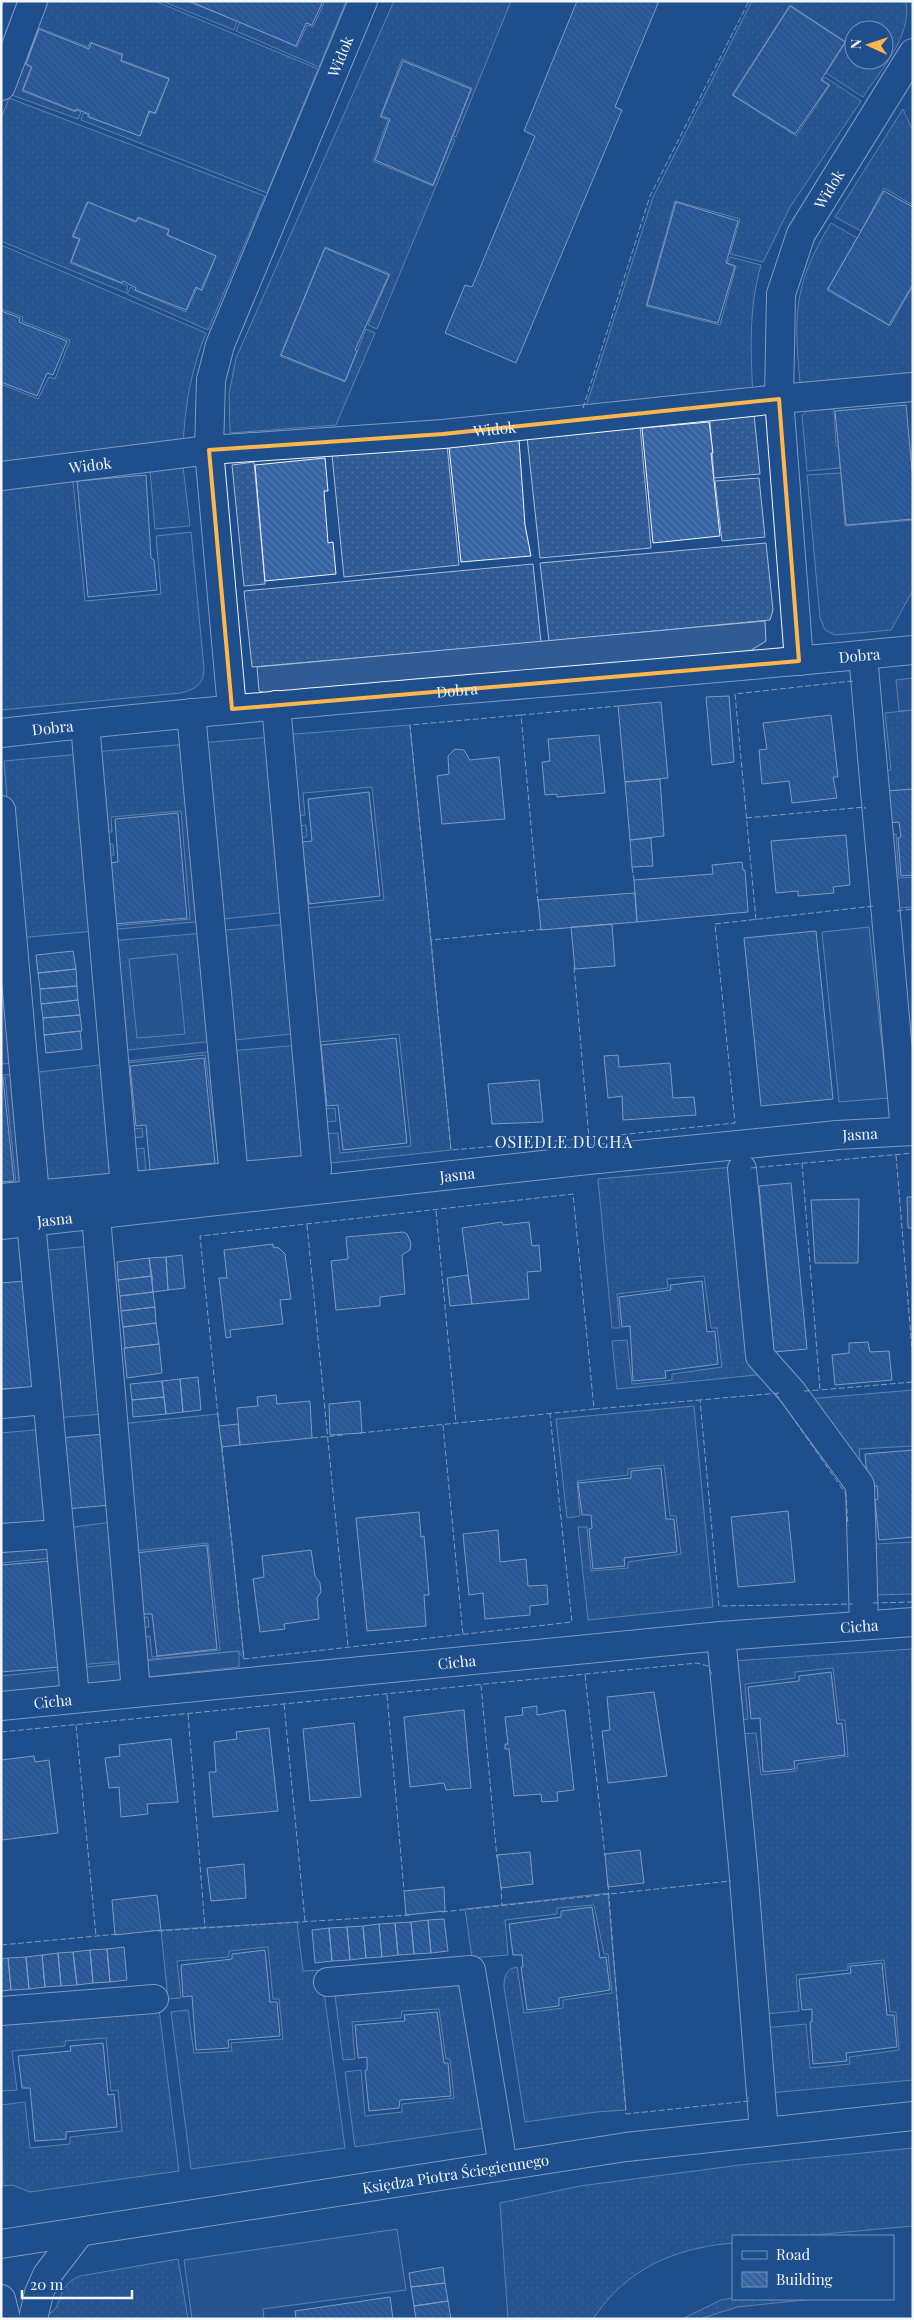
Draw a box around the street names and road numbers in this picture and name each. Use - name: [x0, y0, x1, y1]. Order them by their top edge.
- street label: Widok: [322, 32, 358, 81]
- street label: Widok: [809, 165, 849, 213]
- street label: Widok: [471, 416, 518, 441]
- street label: Widok: [67, 452, 113, 478]
- street label: Dobra: [838, 643, 882, 667]
- street label: Dobra: [435, 678, 479, 702]
- street label: Dobra: [31, 715, 75, 740]
- street label: Jasna: [841, 1123, 879, 1145]
- street label: Jasna: [438, 1163, 476, 1186]
- street label: Jasna: [35, 1207, 74, 1231]
- street label: Cicha: [839, 1615, 880, 1637]
- street label: Cicha: [437, 1650, 477, 1673]
- street label: Cicha: [33, 1689, 73, 1713]
- street label: Księdza Piotra Ściegiennego: [361, 2149, 550, 2198]

